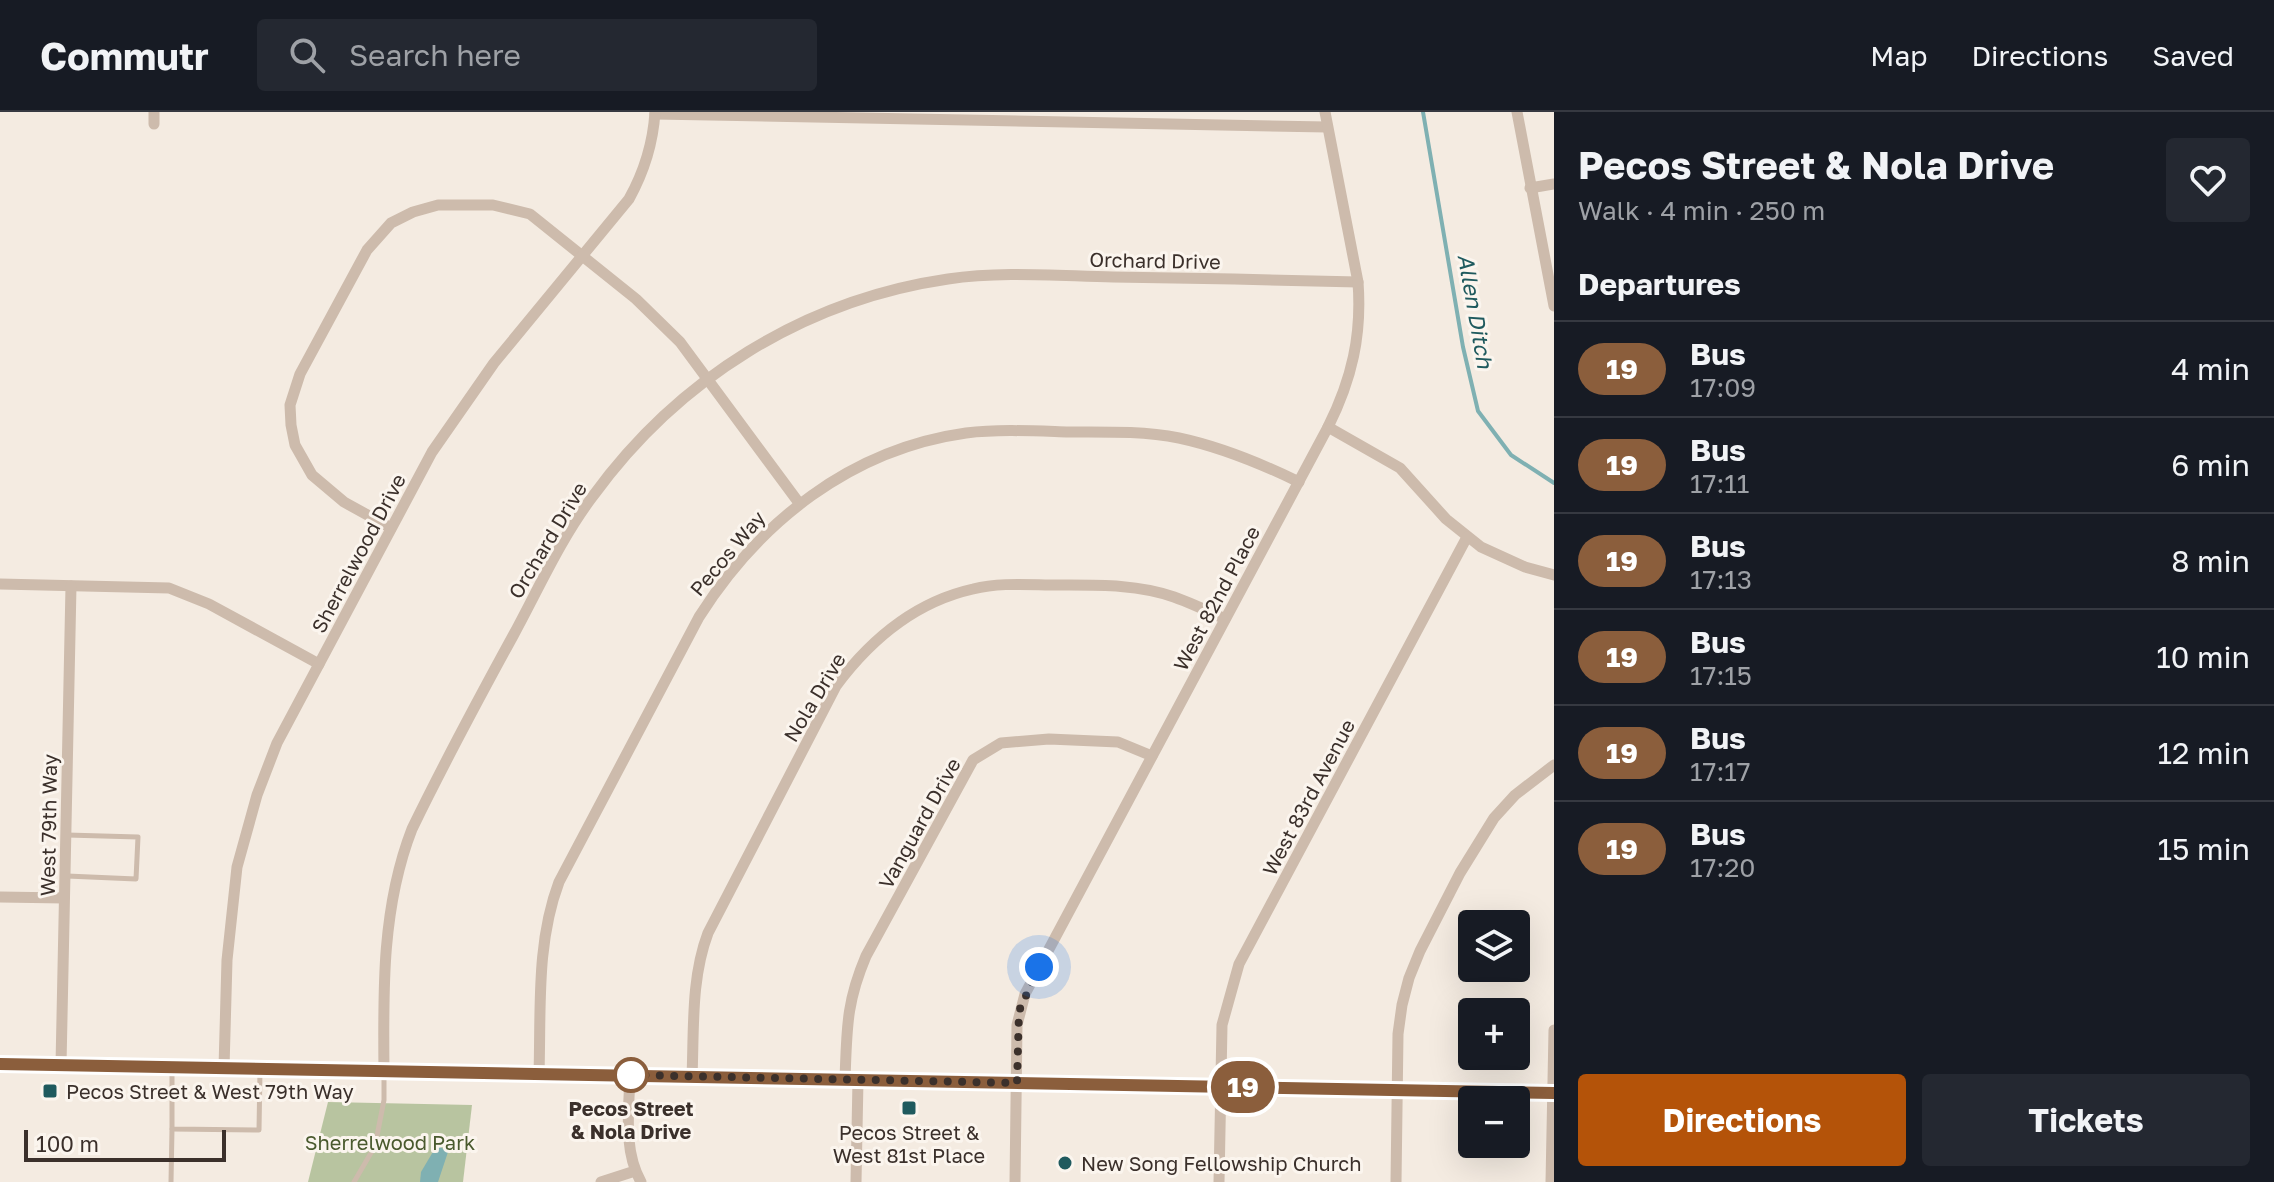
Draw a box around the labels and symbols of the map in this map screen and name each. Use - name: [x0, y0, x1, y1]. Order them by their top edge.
- street label: Orchard Drive: [1089, 247, 1221, 273]
- water label: Allen Ditch: [1453, 252, 1500, 372]
- street label: Sherrelwood Drive: [306, 469, 410, 637]
- street label: Orchard Drive: [503, 478, 591, 602]
- street label: Pecos Way: [685, 506, 769, 600]
- street label: West 82nd Place: [1168, 522, 1264, 674]
- street label: Nola Drive: [778, 648, 850, 746]
- street label: West 83rd Avenue: [1257, 715, 1359, 879]
- street label: Vanguard Drive: [873, 753, 965, 893]
- street label: West 79th Way: [35, 754, 61, 896]
- your location: [1019, 947, 1059, 987]
- marker: Pecos Street & Nola Drive: [614, 1058, 648, 1092]
- line badge: 19: [1207, 1061, 1279, 1113]
- place label: Pecos Street & West 79th Way: [66, 1079, 354, 1103]
- marker: Pecos Street & West 79th Way: [41, 1082, 59, 1100]
- place label: Pecos Street & Nola Drive: [569, 1096, 693, 1143]
- marker: Pecos Street & West 81st Place: [900, 1099, 918, 1117]
- place label: Pecos Street & West 81st Place: [833, 1120, 985, 1167]
- scale bar: [24, 1126, 226, 1162]
- park label: Sherrelwood Park: [305, 1130, 475, 1154]
- place label: New Song Fellowship Church: [1081, 1151, 1361, 1175]
- marker: New Song Fellowship Church: [1056, 1154, 1074, 1172]

